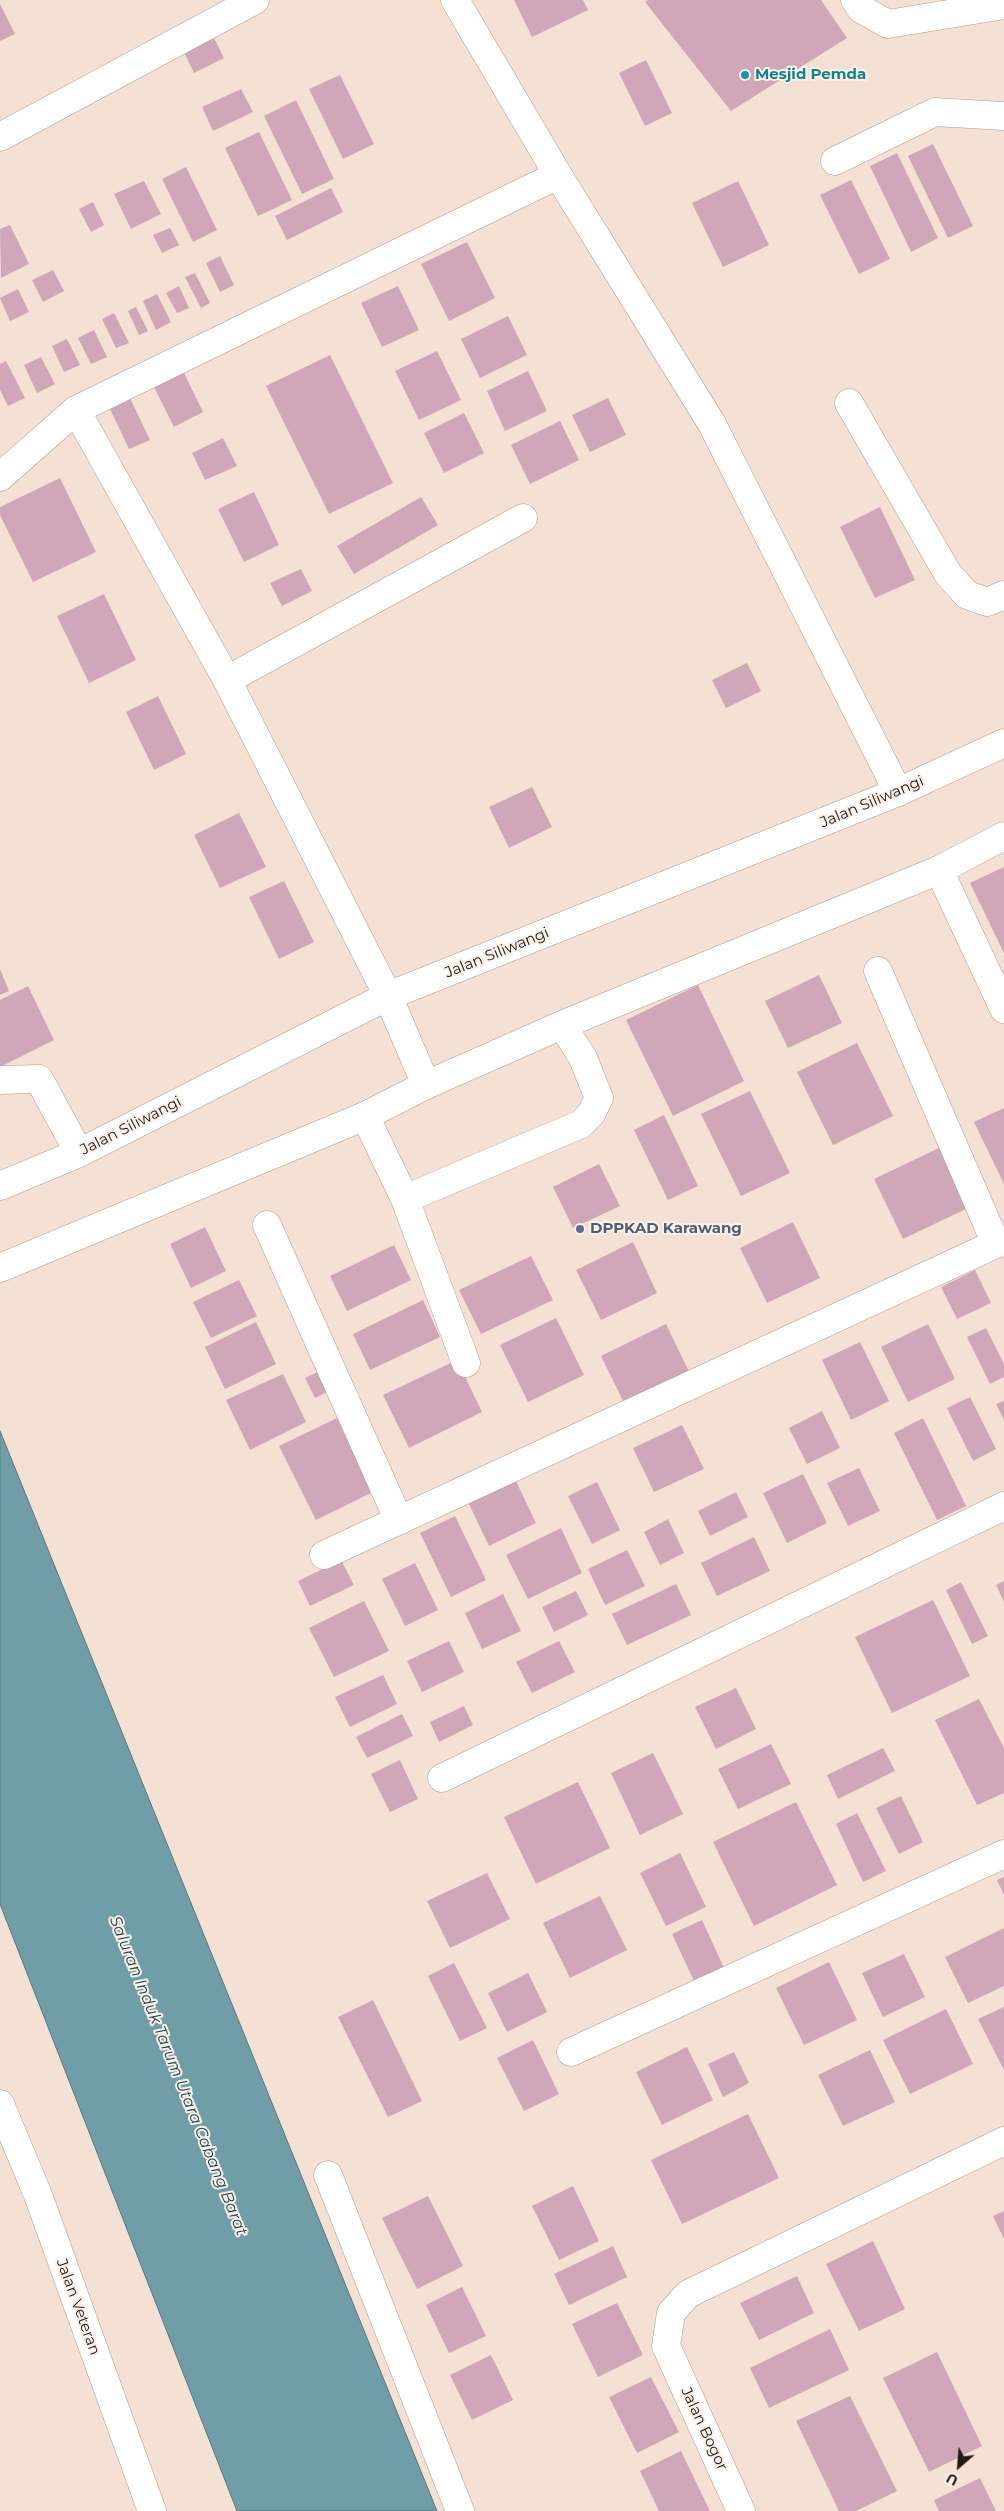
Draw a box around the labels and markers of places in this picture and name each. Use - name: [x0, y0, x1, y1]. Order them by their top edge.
- place label: Mesjid Pemda: [755, 66, 866, 84]
- marker: Mesjid Pemda: [739, 69, 751, 81]
- place label: DPPKAD Karawang: [590, 1220, 742, 1238]
- marker: DPPKAD Karawang: [574, 1223, 586, 1235]

